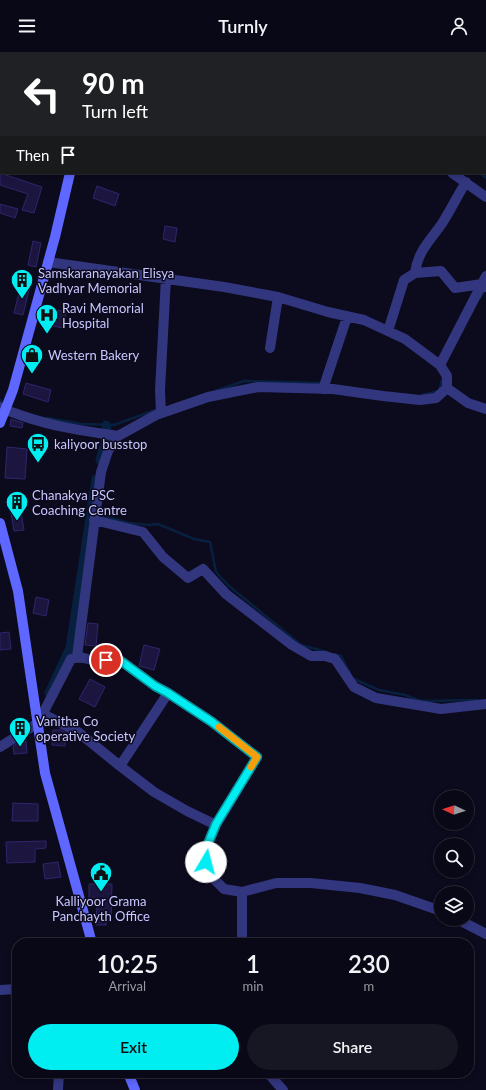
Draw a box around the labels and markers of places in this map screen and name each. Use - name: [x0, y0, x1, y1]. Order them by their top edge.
- place label: Samskaranayakan Elisya Vadhyar Memorial: [38, 265, 174, 296]
- building icon: Samskaranayakan Elisya Vadhyar Memorial: [9, 267, 35, 300]
- place label: Ravi Memorial Hospital: [62, 300, 144, 331]
- hospital icon: Ravi Memorial Hospital: [34, 302, 60, 335]
- shop icon: Western Bakery: [19, 342, 45, 375]
- place label: Western Bakery: [48, 347, 140, 363]
- bus stop icon: kaliyoor busstop: [25, 431, 51, 464]
- place label: kaliyoor busstop: [54, 436, 147, 452]
- place label: Chanakya PSC Coaching Centre: [32, 487, 127, 518]
- building icon: Chanakya PSC Coaching Centre: [4, 489, 30, 522]
- pin: [89, 643, 123, 677]
- place label: Vanitha Co operative Society: [36, 713, 135, 744]
- building icon: Vanitha Co operative Society: [7, 715, 33, 748]
- public building icon: Kalliyoor Grama Panchayth Office: [88, 860, 114, 893]
- place label: Kalliyoor Grama Panchayth Office: [52, 893, 150, 924]

